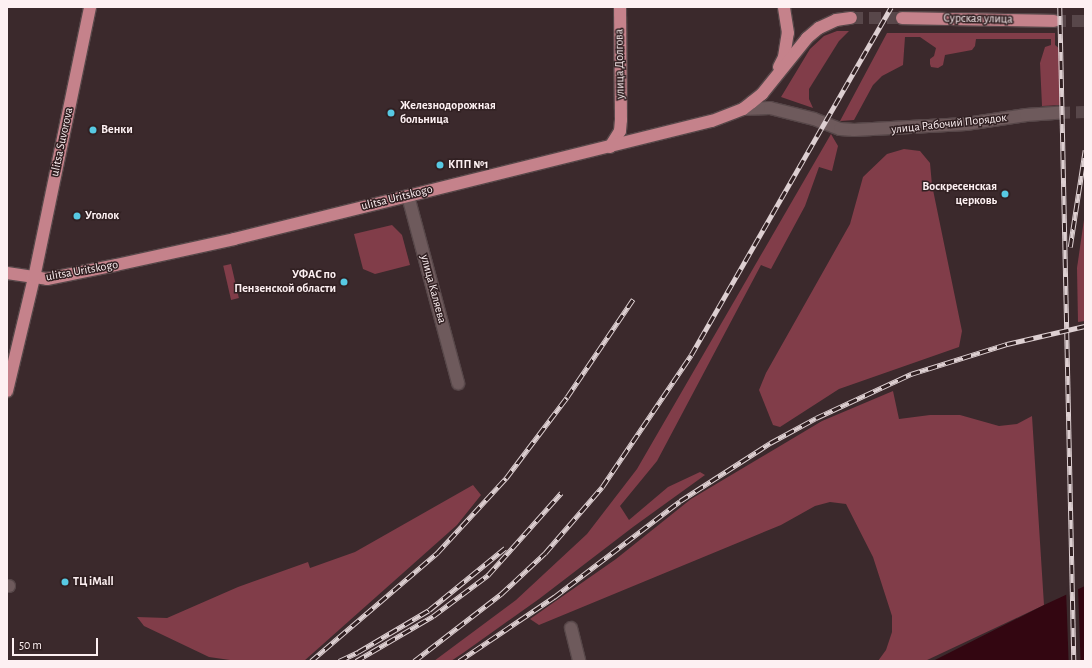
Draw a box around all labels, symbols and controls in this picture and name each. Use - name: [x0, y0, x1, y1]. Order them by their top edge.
- street label: Сурская улица: [943, 11, 1013, 27]
- street label: улица Долгова: [612, 29, 628, 99]
- place label: Железнодорожная больница: [400, 99, 496, 127]
- street label: ulitsa Suvorova: [48, 106, 76, 178]
- marker: Железнодорожная больница: [385, 107, 397, 119]
- street label: улица Рабочий Порядок: [891, 111, 1007, 137]
- place label: Венки: [101, 123, 133, 137]
- marker: Венки: [88, 125, 98, 135]
- place label: КПП №1: [448, 158, 489, 172]
- marker: КПП №1: [435, 160, 445, 170]
- place label: Воскресенская церковь: [922, 180, 997, 208]
- street label: ulitsa Uritskogo: [360, 182, 434, 214]
- marker: Воскресенская церковь: [1000, 189, 1010, 199]
- place label: Уголок: [85, 209, 119, 223]
- marker: Уголок: [72, 211, 82, 221]
- street label: улица Каляева: [417, 253, 449, 325]
- street label: ulitsa Uritskogo: [45, 258, 119, 284]
- place label: УФАС по Пензенской области: [234, 268, 336, 296]
- marker: УФАС по Пензенской области: [339, 277, 349, 287]
- place label: ТЦ iMall: [73, 575, 114, 589]
- marker: ТЦ iMall: [60, 577, 70, 587]
- scale bar: [14, 630, 100, 656]
- text: 50 m: [19, 639, 42, 651]

